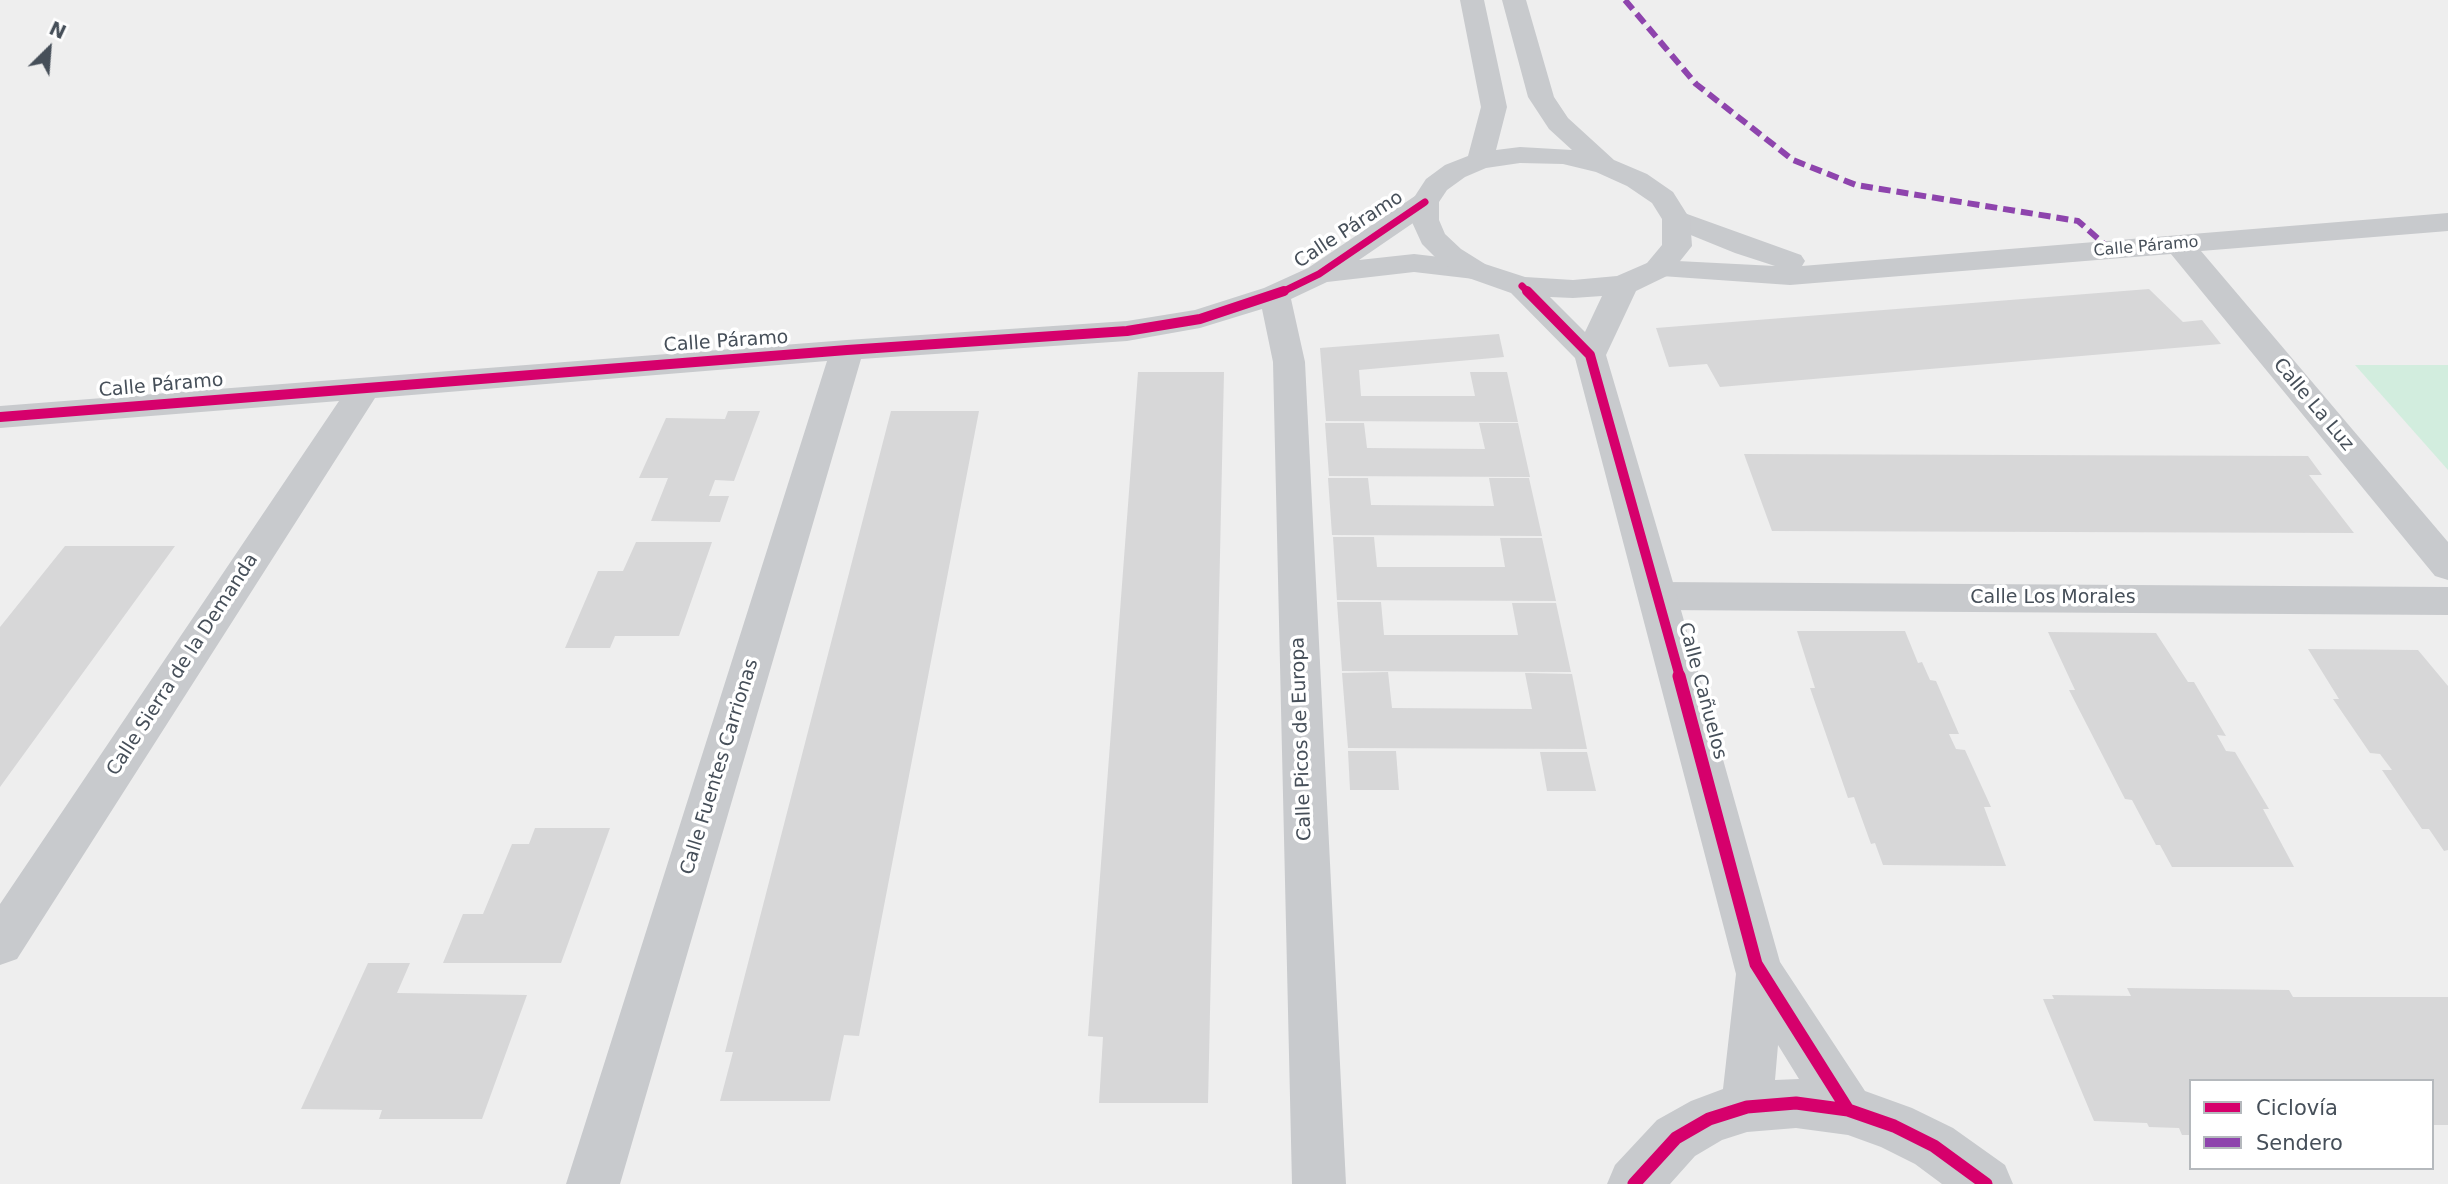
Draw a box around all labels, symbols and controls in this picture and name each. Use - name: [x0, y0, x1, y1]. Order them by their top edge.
- north arrow: [14, 14, 84, 84]
- text: N: [46, 17, 70, 43]
- street label: Calle Páramo: [1290, 186, 1408, 274]
- street label: Calle Páramo: [2093, 233, 2199, 261]
- street label: Calle Páramo: [663, 326, 789, 358]
- street label: Calle La Luz: [2268, 354, 2358, 456]
- street label: Calle Páramo: [98, 369, 224, 403]
- street label: Calle Sierra de la Demanda: [103, 550, 263, 780]
- street label: Calle Los Morales: [1970, 587, 2136, 609]
- street label: Calle Cañuelos: [1673, 620, 1731, 762]
- street label: Calle Picos de Europa: [1287, 637, 1317, 841]
- street label: Calle Fuentes Carrionas: [676, 656, 764, 878]
- legend: [2189, 1079, 2434, 1170]
- text: Ciclovía: [2256, 1096, 2338, 1120]
- text: Sendero: [2256, 1131, 2343, 1155]

